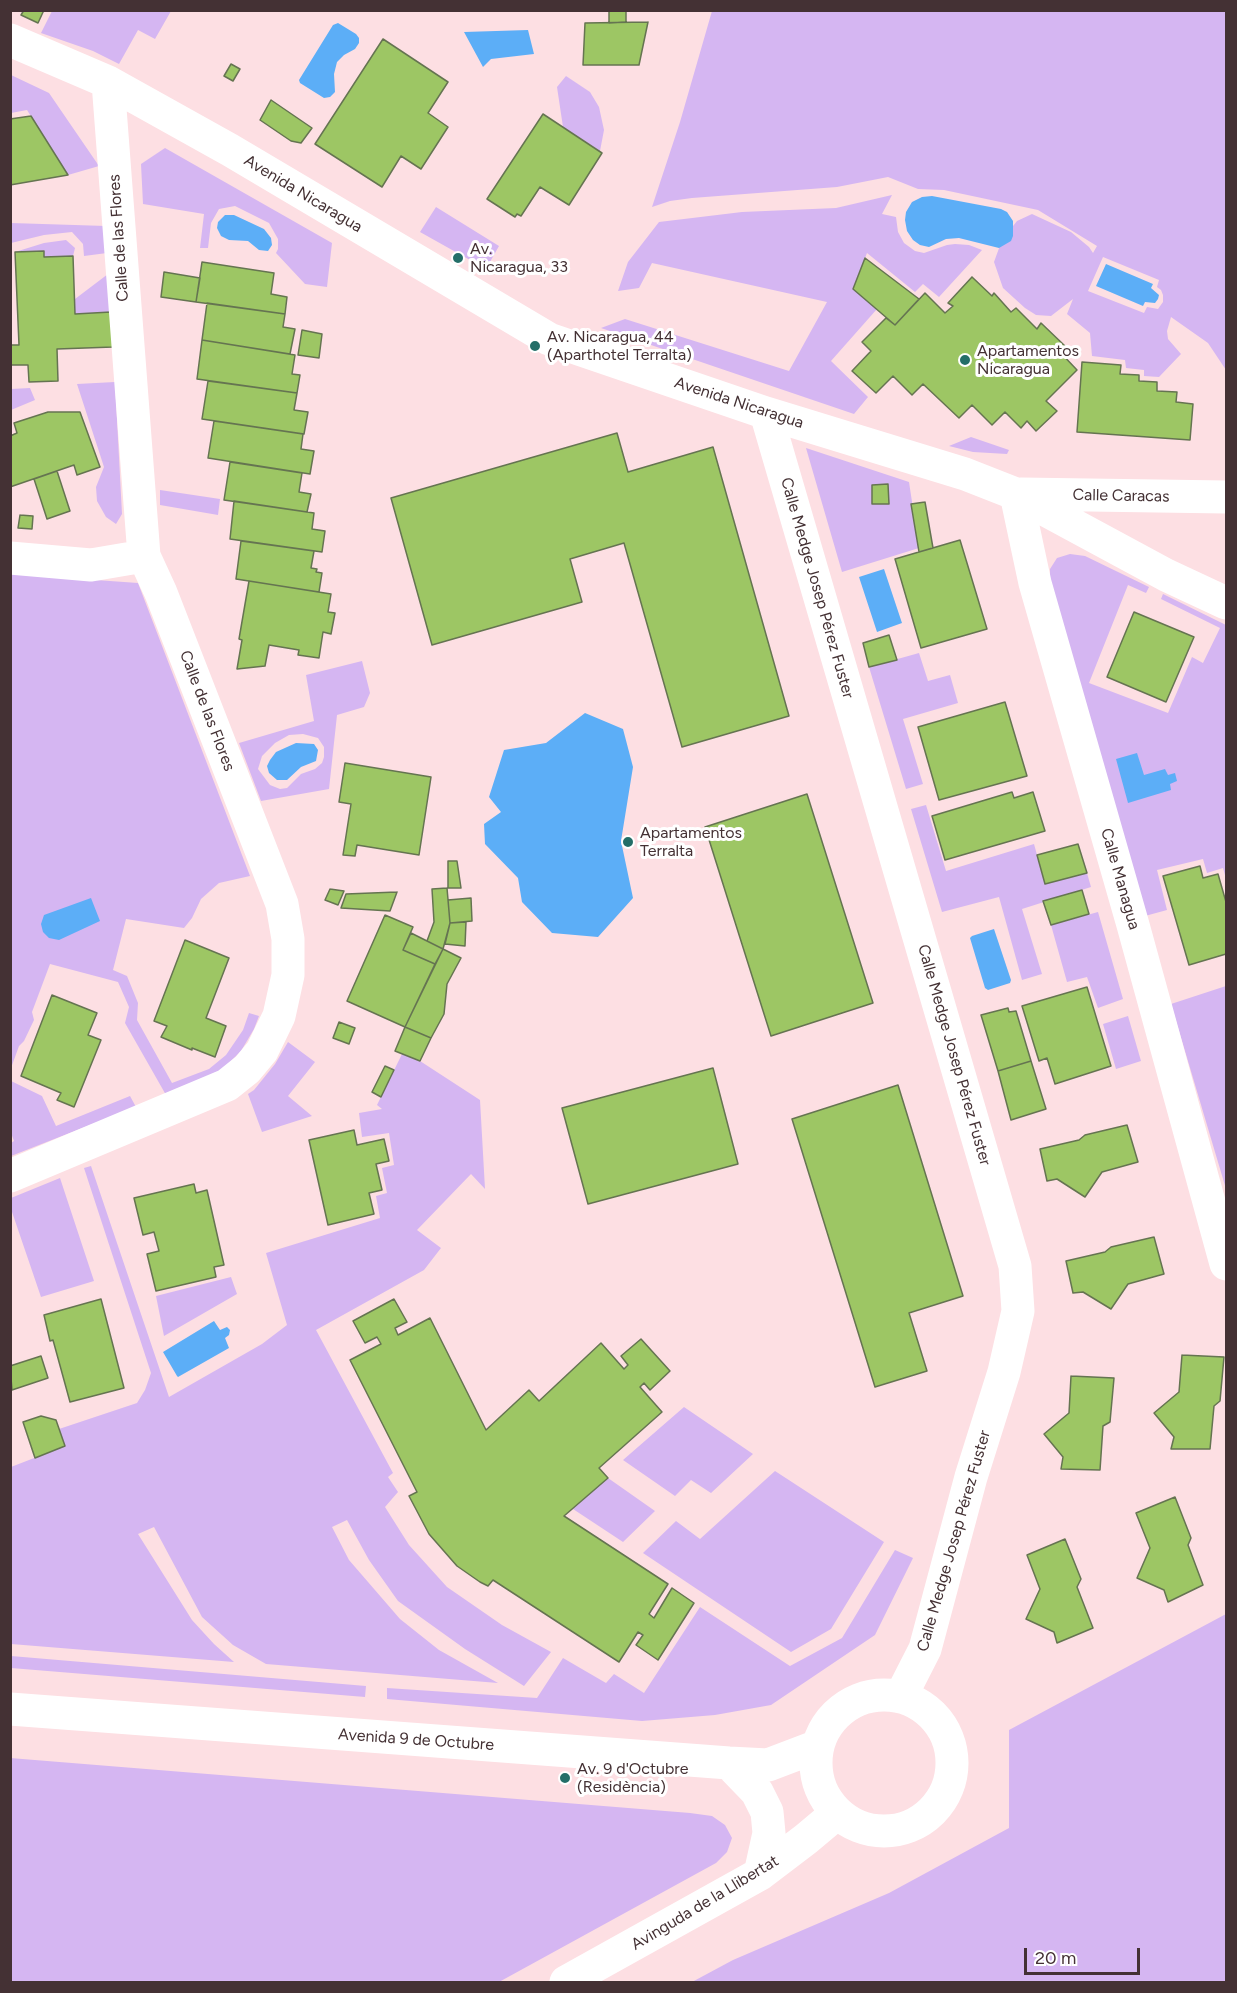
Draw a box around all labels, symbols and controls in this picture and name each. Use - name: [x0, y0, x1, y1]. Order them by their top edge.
- street label: Avenida Nicaragua: [240, 151, 366, 237]
- street label: Calle de las Flores: [105, 174, 133, 302]
- place label: Av. Nicaragua, 33: [470, 239, 568, 277]
- marker: Av. Nicaragua, 33: [451, 251, 465, 265]
- place label: Av. Nicaragua, 44 (Aparthotel Terralta): [547, 327, 692, 365]
- marker: Av. Nicaragua, 44 (Aparthotel Terralta): [528, 339, 542, 353]
- place label: Apartamentos Nicaragua: [977, 341, 1079, 379]
- marker: Apartamentos Nicaragua: [958, 353, 972, 367]
- street label: Avenida Nicaragua: [672, 373, 806, 433]
- street label: Calle Medge Josep Pérez Fuster: [776, 475, 858, 701]
- street label: Calle Caracas: [1072, 486, 1170, 506]
- street label: Calle de las Flores: [175, 648, 239, 774]
- place label: Apartamentos Terralta: [640, 823, 742, 861]
- street label: Calle Managua: [1096, 826, 1144, 932]
- marker: Apartamentos Terralta: [621, 835, 635, 849]
- street label: Calle Medge Josep Pérez Fuster: [913, 942, 995, 1168]
- street label: Calle Medge Josep Pérez Fuster: [913, 1428, 995, 1654]
- street label: Avenida 9 de Octubre: [337, 1725, 495, 1755]
- place label: Av. 9 d'Octubre (Residència): [577, 1759, 688, 1797]
- marker: Av. 9 d'Octubre (Residència): [558, 1771, 572, 1785]
- street label: Avinguda de la Llibertat: [628, 1851, 782, 1955]
- scale bar: [1027, 1936, 1142, 1974]
- text: 20 m: [1035, 1947, 1076, 1969]

